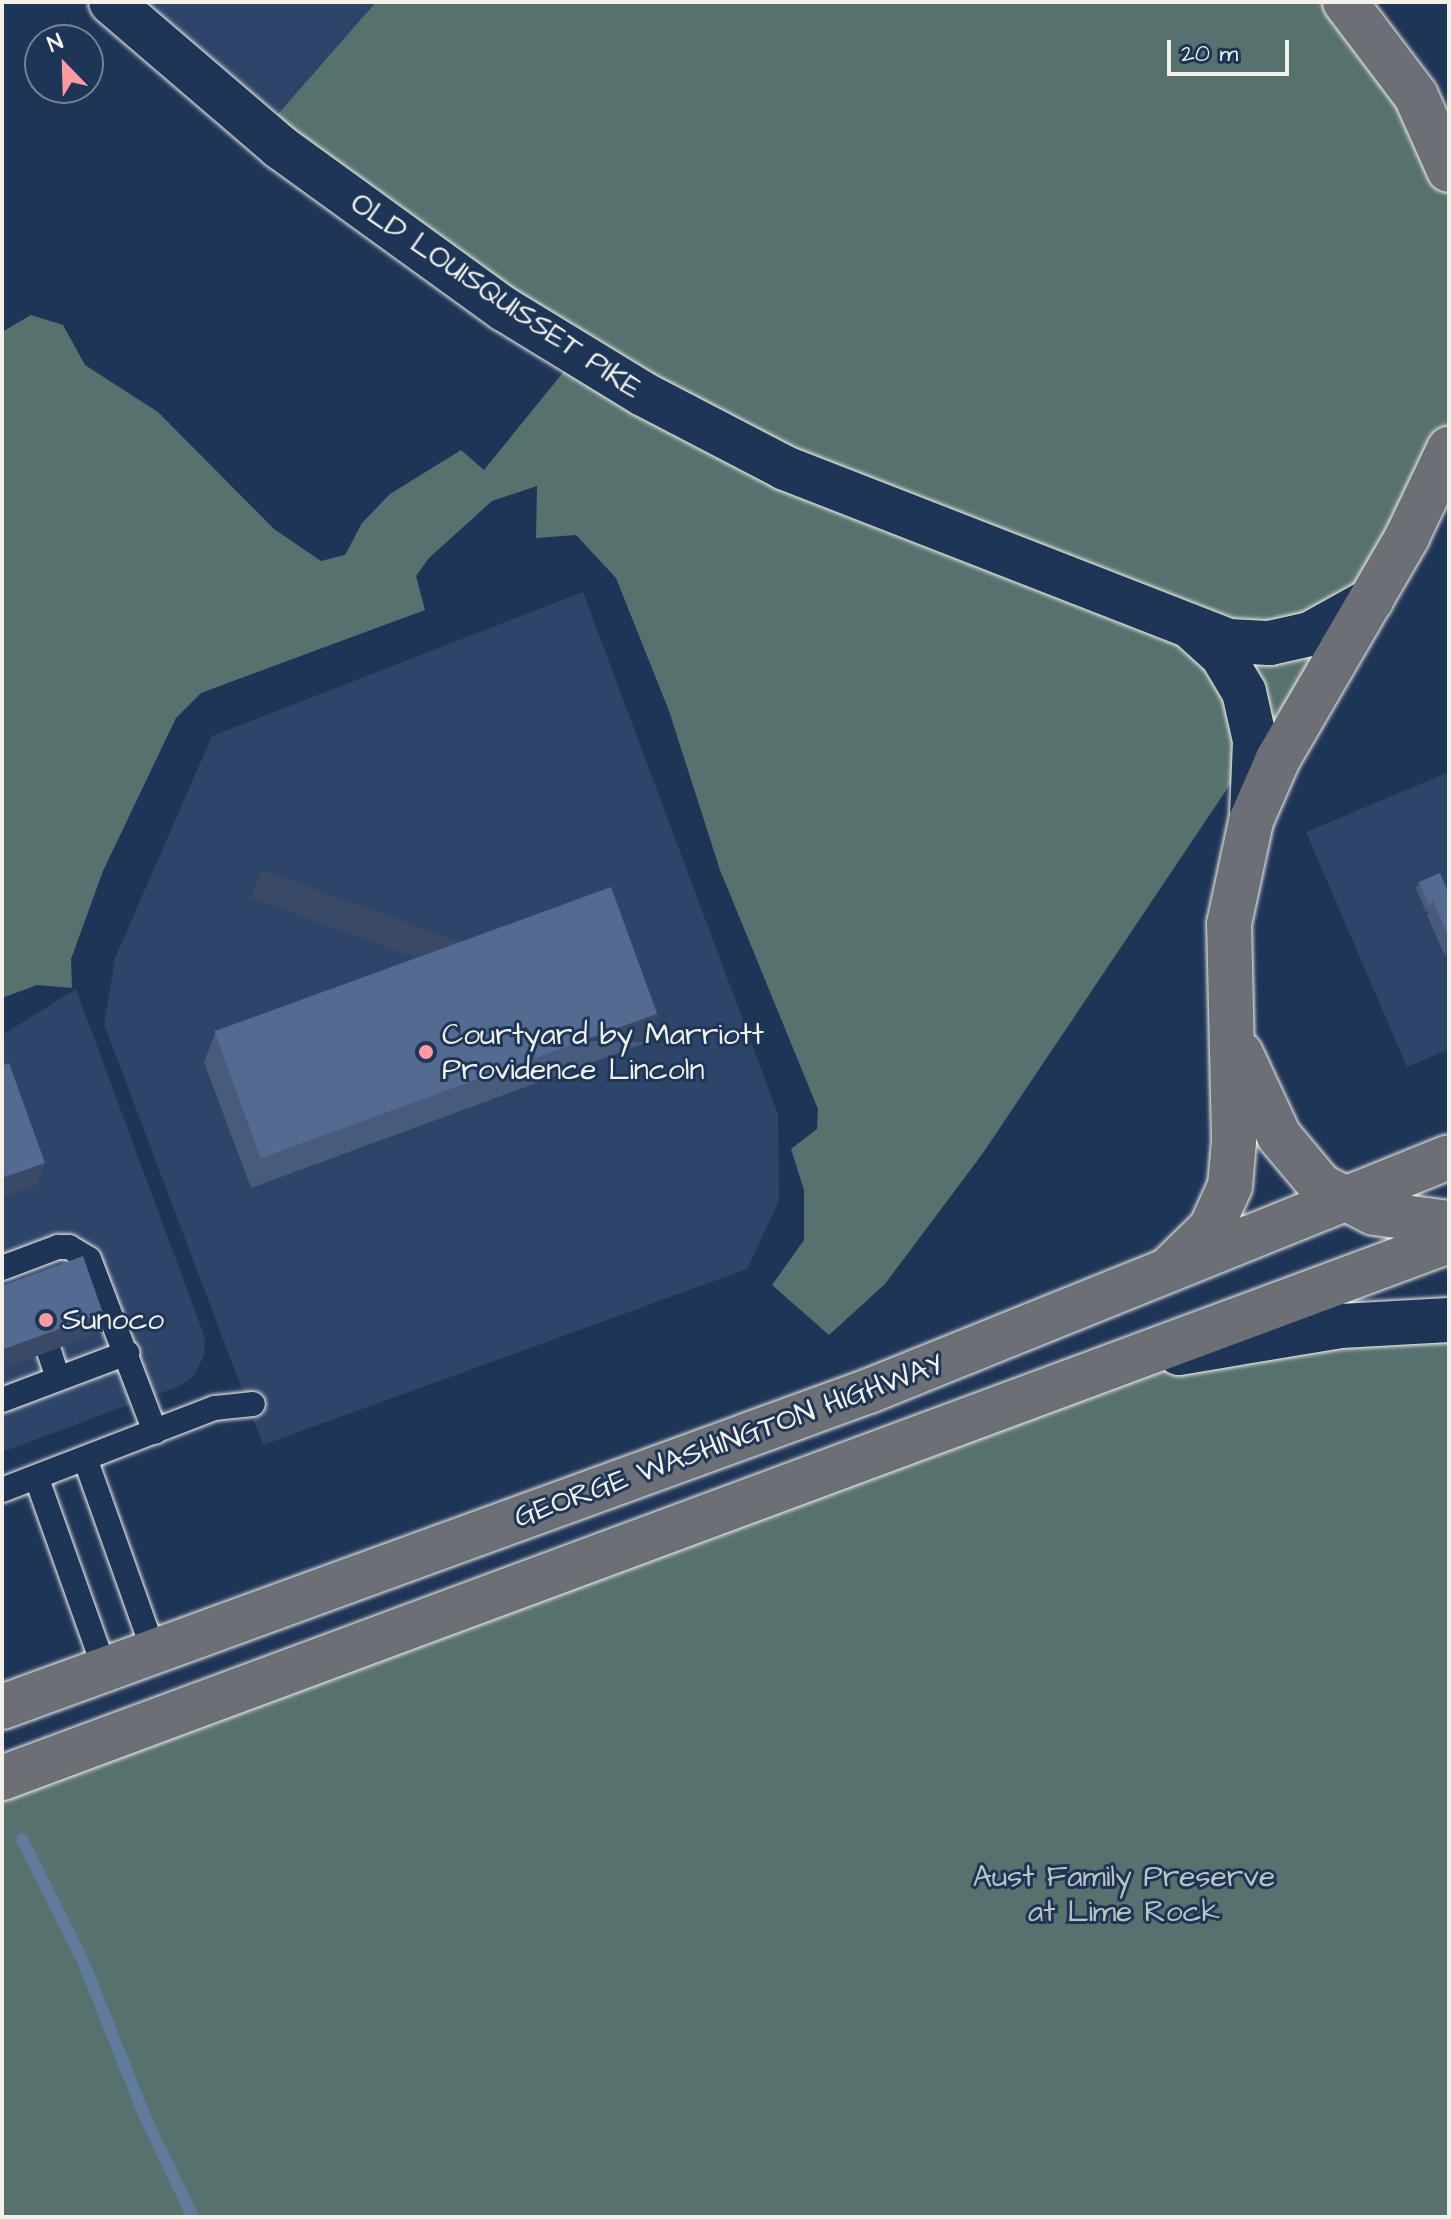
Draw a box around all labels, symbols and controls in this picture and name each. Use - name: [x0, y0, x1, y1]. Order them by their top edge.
- north arrow: [24, 24, 104, 104]
- scale bar: [1171, 24, 1293, 74]
- text: N: [43, 26, 68, 60]
- text: 20 m: [1181, 37, 1238, 71]
- street label: OLD LOUISQUISSET PIKE: [344, 185, 648, 407]
- place label: Courtyard by Marriott Providence Lincoln: [442, 1017, 764, 1088]
- marker: Courtyard by Marriott Providence Lincoln: [417, 1043, 435, 1061]
- place label: Sunoco: [62, 1302, 164, 1338]
- marker: Sunoco: [37, 1311, 55, 1329]
- street label: GEORGE WASHINGTON HIGHWAY: [509, 1346, 949, 1536]
- park label: Aust Family Preserve at Lime Rock: [973, 1859, 1275, 1930]

